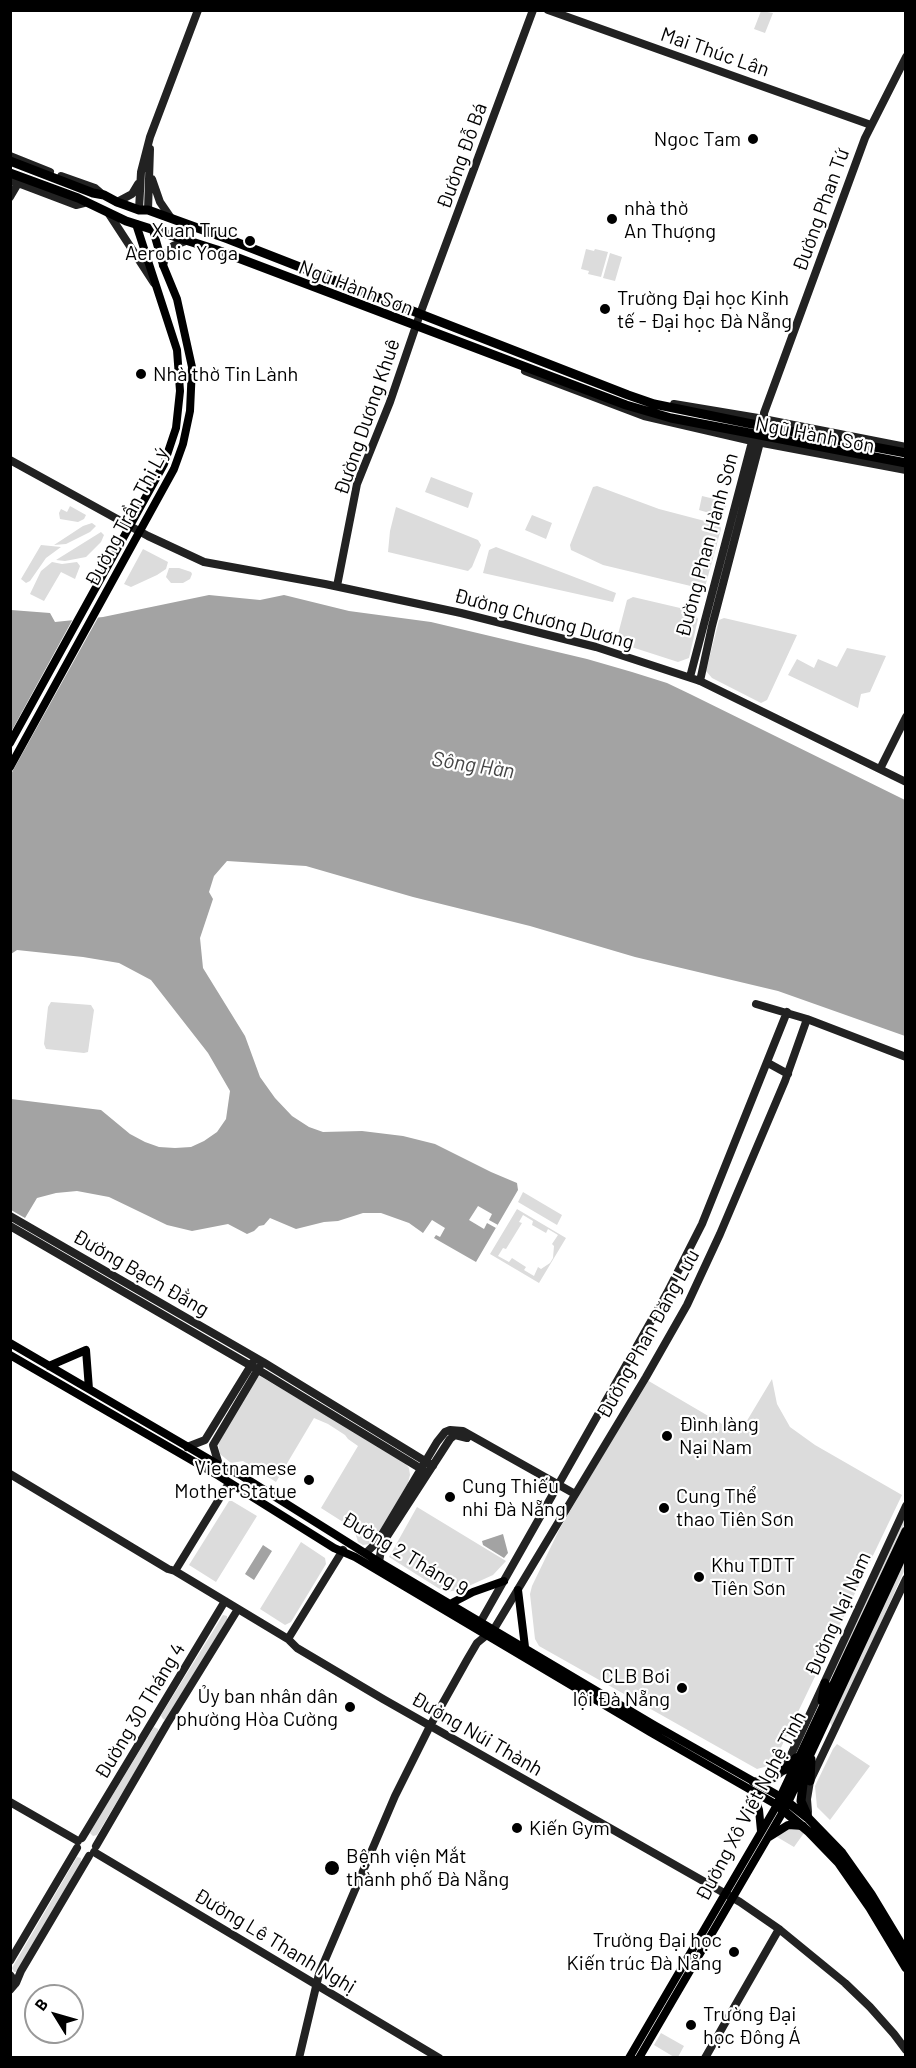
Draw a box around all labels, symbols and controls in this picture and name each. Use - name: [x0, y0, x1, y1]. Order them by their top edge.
- street label: Mai Thúc Lân: [658, 22, 772, 82]
- street label: Đường Đỗ Bá: [432, 100, 492, 212]
- place label: Ngoc Tam: [654, 127, 741, 151]
- marker: Ngoc Tam: [746, 132, 760, 146]
- street label: Đường Phan Tứ: [788, 145, 854, 275]
- place label: nhà thờ An Thượng: [624, 196, 716, 243]
- marker: nhà thờ An Thượng: [605, 212, 619, 226]
- place label: Xuan Truc Aerobic Yoga: [125, 218, 238, 265]
- marker: Xuan Truc Aerobic Yoga: [243, 234, 257, 248]
- street label: Ngũ Hành Sơn: [295, 255, 417, 321]
- place label: Trường Đại học Kinh tế - Đại học Đà Nẵng: [617, 286, 792, 333]
- marker: Trường Đại học Kinh tế - Đại học Đà Nẵng: [598, 302, 612, 316]
- street label: Đường Dương Khuê: [329, 336, 405, 498]
- place label: Nhà thờ Tin Lành: [153, 362, 298, 386]
- marker: Nhà thờ Tin Lành: [134, 367, 148, 381]
- street label: Ngũ Hành Sơn: [753, 412, 877, 458]
- street label: Đường Trần Thị Lý: [80, 443, 174, 591]
- street label: Đường Phan Hành Sơn: [671, 450, 743, 640]
- street label: Đường Chương Dương: [451, 583, 637, 655]
- water label: Sông Hàn: [430, 746, 516, 784]
- street label: Đường Bạch Đằng: [69, 1224, 213, 1322]
- street label: Đường Phan Đăng Lưu: [591, 1245, 705, 1423]
- place label: Đình làng Nại Nam: [679, 1412, 759, 1459]
- marker: Đình làng Nại Nam: [660, 1429, 674, 1443]
- place label: Vietnamese Mother Statue: [174, 1456, 297, 1503]
- marker: Vietnamese Mother Statue: [302, 1473, 316, 1487]
- place label: Cung Thiếu nhi Đà Nẵng: [462, 1474, 566, 1521]
- place label: Cung Thể thao Tiên Sơn: [676, 1484, 794, 1531]
- marker: Cung Thiếu nhi Đà Nẵng: [443, 1490, 457, 1504]
- marker: Cung Thể thao Tiên Sơn: [657, 1501, 671, 1515]
- street label: Đường 2 Tháng 9: [337, 1507, 473, 1601]
- street label: Đường Nại Nam: [800, 1548, 876, 1680]
- place label: Khu TDTT Tiên Sơn: [711, 1553, 795, 1600]
- marker: Khu TDTT Tiên Sơn: [692, 1570, 706, 1584]
- street label: Đường 30 Tháng 4: [90, 1638, 190, 1784]
- place label: CLB Bơi lội Đà Nẵng: [573, 1664, 670, 1711]
- marker: CLB Bơi lội Đà Nẵng: [675, 1681, 689, 1695]
- place label: Ủy ban nhân dân phường Hòa Cường: [176, 1684, 338, 1731]
- street label: Đường Núi Thành: [407, 1687, 547, 1781]
- marker: Ủy ban nhân dân phường Hòa Cường: [343, 1700, 357, 1714]
- street label: Đường Xô Viết Nghệ Tĩnh: [691, 1707, 811, 1905]
- place label: Kiến Gym: [529, 1816, 610, 1840]
- marker: Kiến Gym: [510, 1821, 524, 1835]
- place label: Bệnh viện Mắt thành phố Đà Nẵng: [346, 1844, 509, 1891]
- marker: Bệnh viện Mắt thành phố Đà Nẵng: [323, 1859, 341, 1877]
- street label: Đường Lê Thanh Nghị: [190, 1883, 360, 1999]
- place label: Trường Đại học Kiến trúc Đà Nẵng: [567, 1928, 722, 1975]
- marker: Trường Đại học Kiến trúc Đà Nẵng: [727, 1945, 741, 1959]
- north arrow: [24, 1984, 84, 2044]
- text: B: [30, 1994, 51, 2014]
- place label: Trường Đại học Đông Á: [703, 2002, 801, 2049]
- marker: Trường Đại học Đông Á: [684, 2018, 698, 2032]

